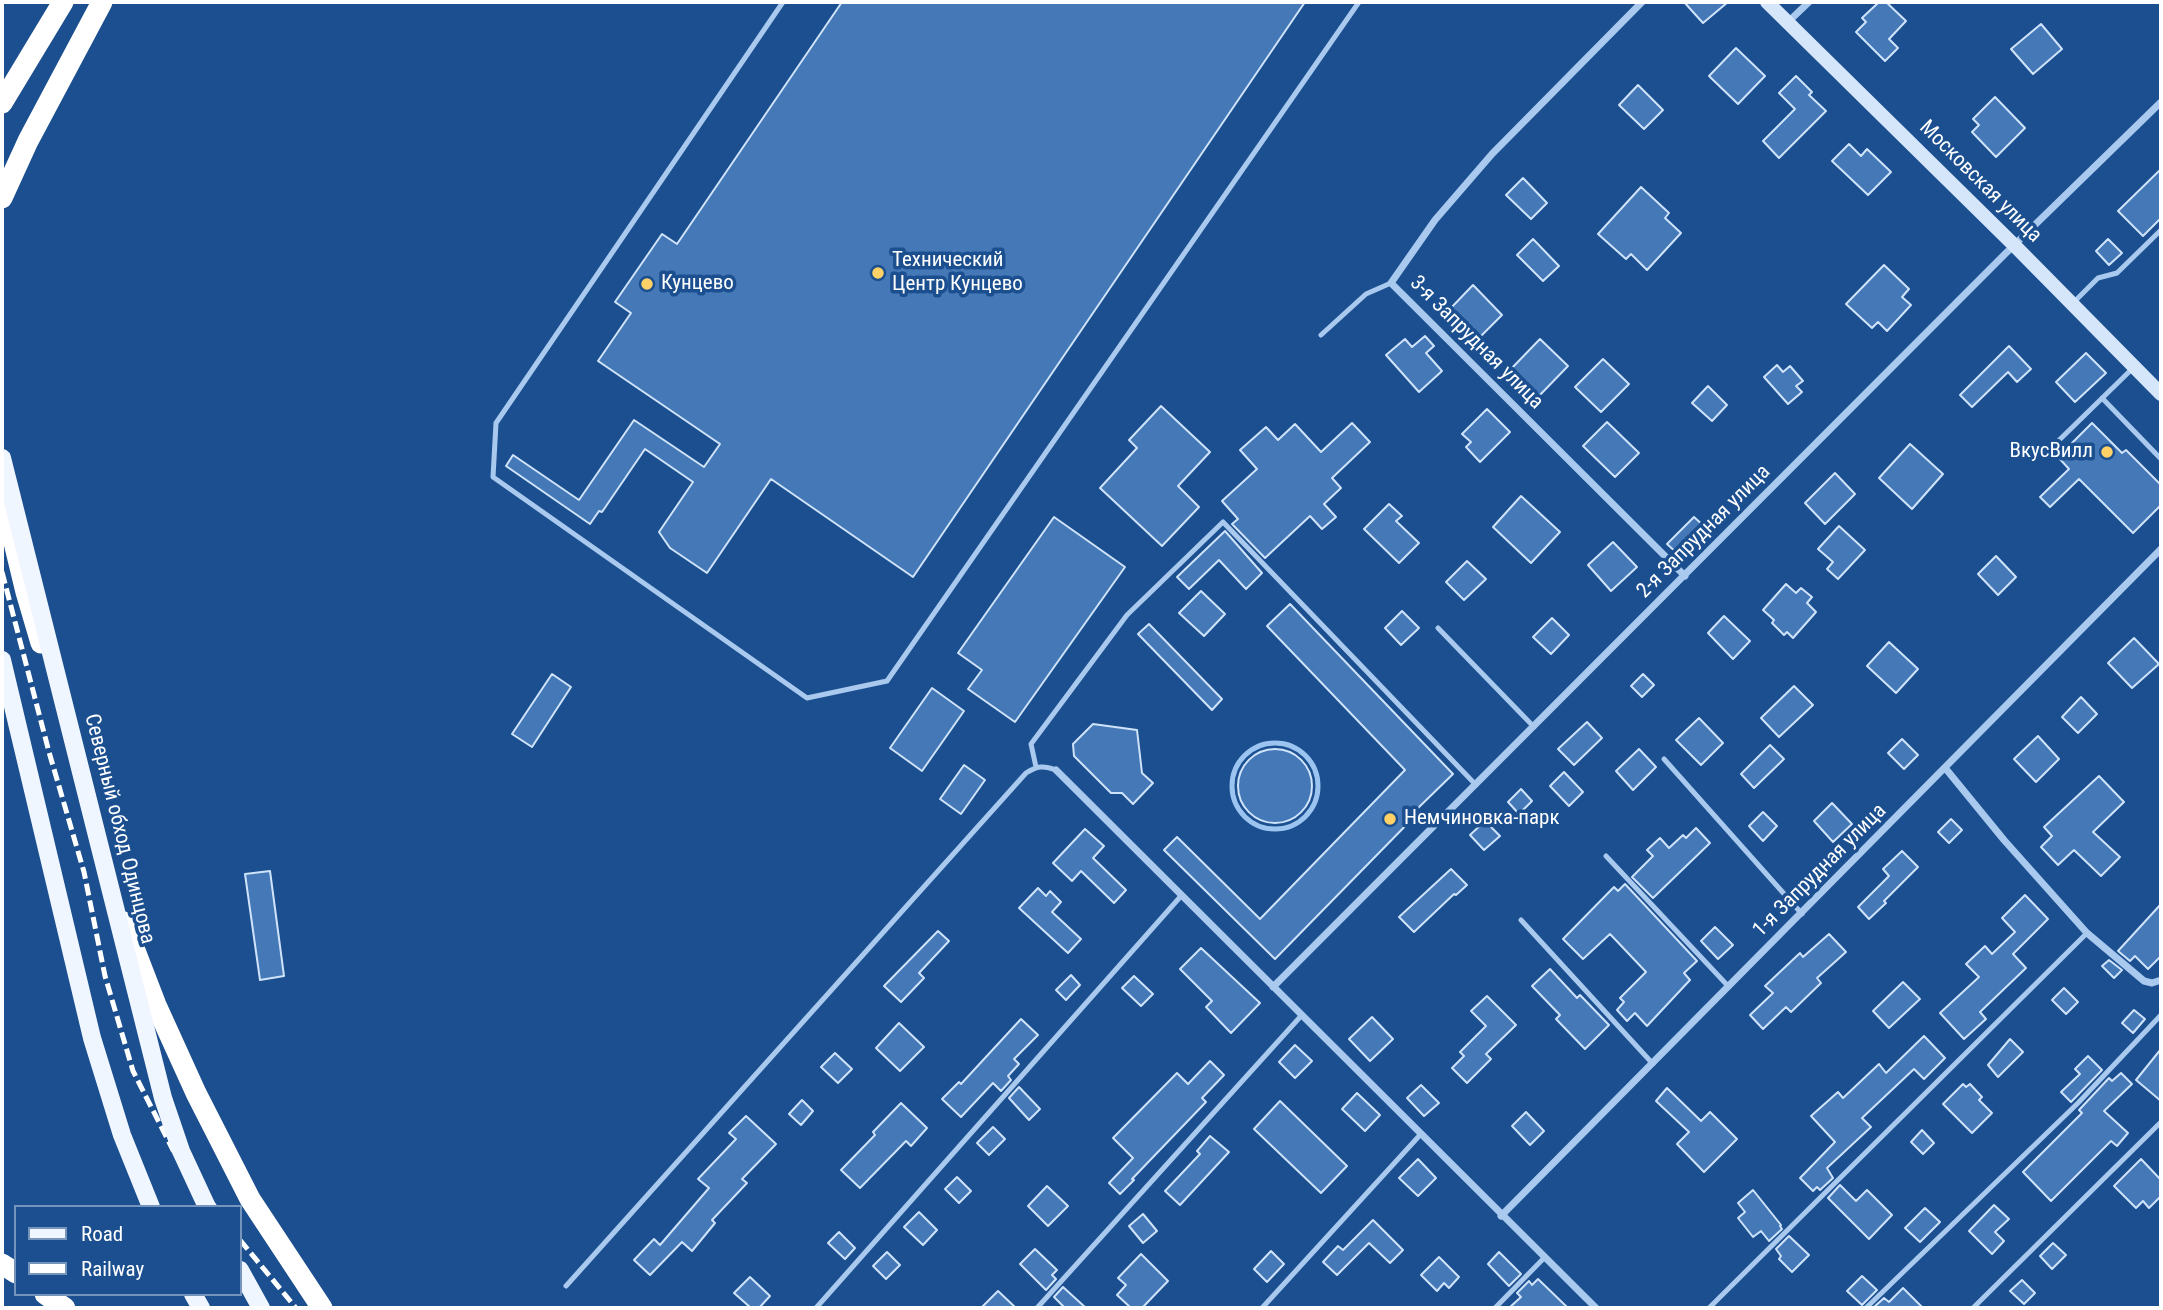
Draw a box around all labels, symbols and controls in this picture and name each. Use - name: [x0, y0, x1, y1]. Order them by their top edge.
- street label: Московская улица: [1914, 116, 2046, 248]
- place label: Технический Центр Кунцево: [892, 248, 1023, 298]
- marker: Технический Центр Кунцево: [870, 265, 886, 281]
- place label: Кунцево: [661, 271, 734, 297]
- street label: 3-я Запрудная улица: [1404, 271, 1548, 415]
- marker: Кунцево: [639, 276, 655, 292]
- place label: ВкусВилл: [2010, 439, 2093, 465]
- marker: ВкусВилл: [2099, 444, 2115, 460]
- street label: 2-я Запрудная улица: [1632, 460, 1776, 604]
- street label: Северный обход Одинцова: [78, 712, 160, 946]
- street label: 1-я Запрудная улица: [1748, 799, 1892, 943]
- place label: Немчиновка-парк: [1404, 806, 1560, 832]
- marker: Немчиновка-парк: [1382, 811, 1398, 827]
- legend: [14, 1205, 242, 1296]
- text: Road: [81, 1222, 123, 1246]
- text: Railway: [81, 1257, 144, 1281]

